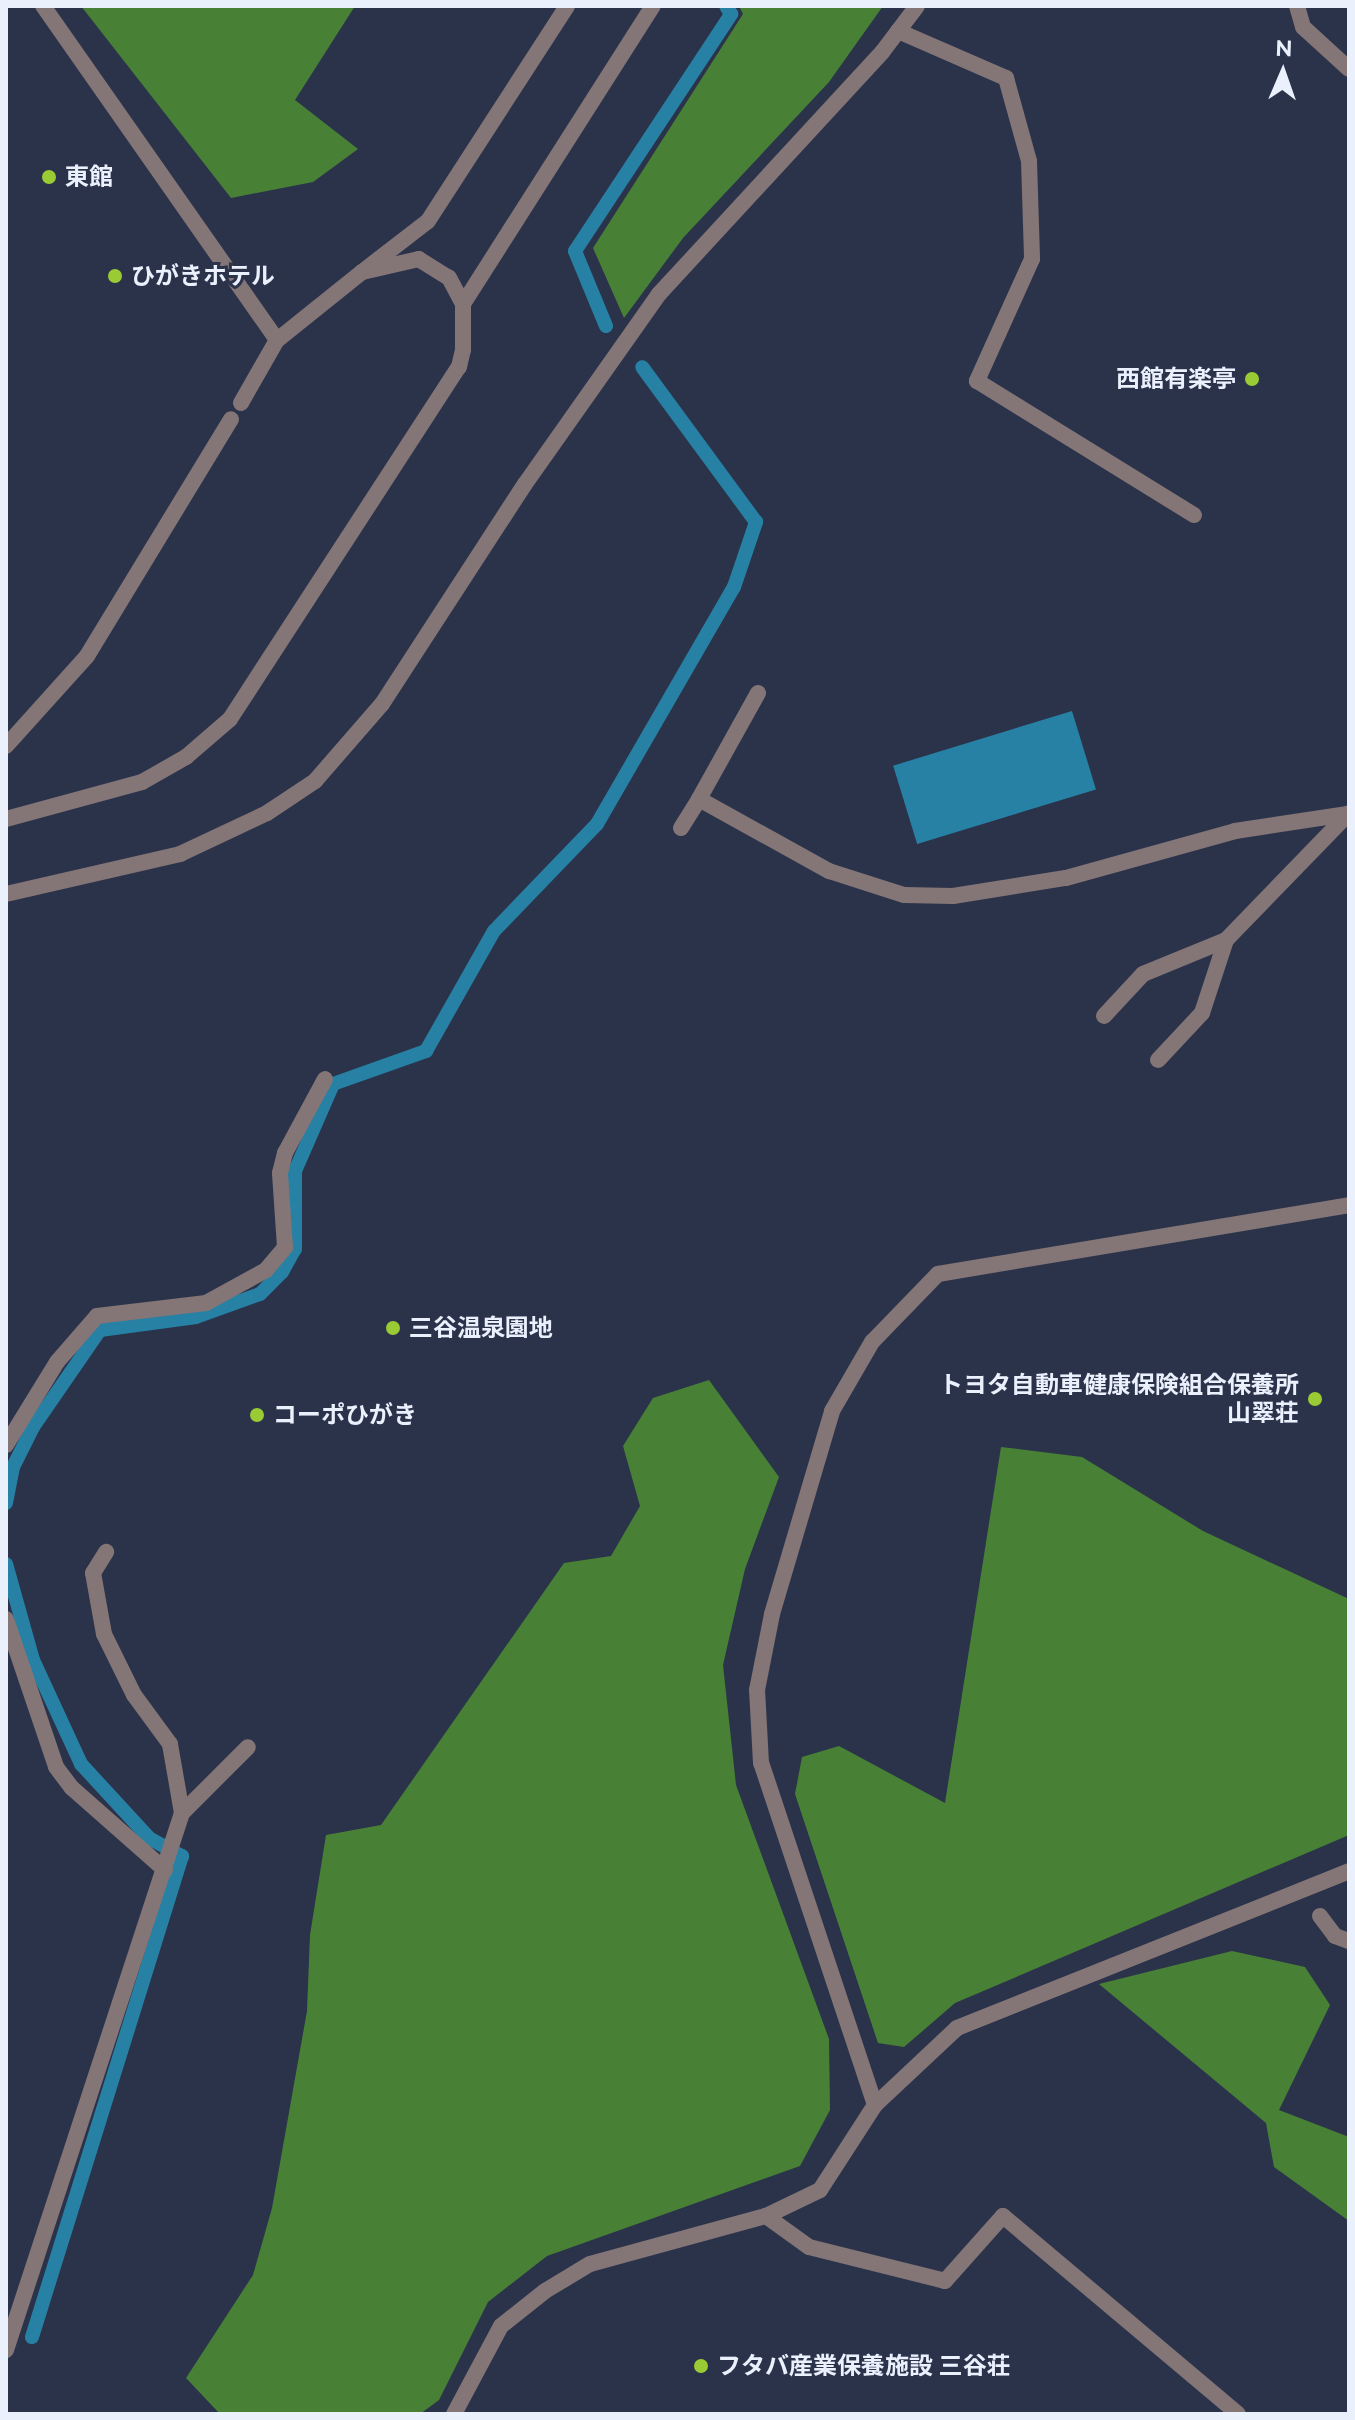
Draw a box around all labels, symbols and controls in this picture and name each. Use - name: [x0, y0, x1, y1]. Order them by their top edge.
- north arrow: [1243, 32, 1323, 112]
- text: N: [1275, 35, 1293, 61]
- place label: 東館: [65, 163, 113, 191]
- marker: 東館: [40, 168, 58, 186]
- place label: ひがきホテル: [131, 262, 275, 290]
- marker: ひがきホテル: [106, 267, 124, 285]
- place label: 西館有楽亭: [1116, 365, 1236, 393]
- marker: 西館有楽亭: [1243, 370, 1261, 388]
- place label: 三谷温泉園地: [409, 1314, 553, 1342]
- marker: 三谷温泉園地: [384, 1319, 402, 1337]
- place label: トヨタ自動車健康保険組合保養所 山翠荘: [939, 1371, 1299, 1427]
- marker: トヨタ自動車健康保険組合保養所 山翠荘: [1306, 1390, 1324, 1408]
- place label: コーポひがき: [273, 1401, 417, 1429]
- marker: コーポひがき: [248, 1406, 266, 1424]
- place label: フタバ産業保養施設 三谷荘: [717, 2352, 1011, 2380]
- marker: フタバ産業保養施設 三谷荘: [692, 2357, 710, 2375]

